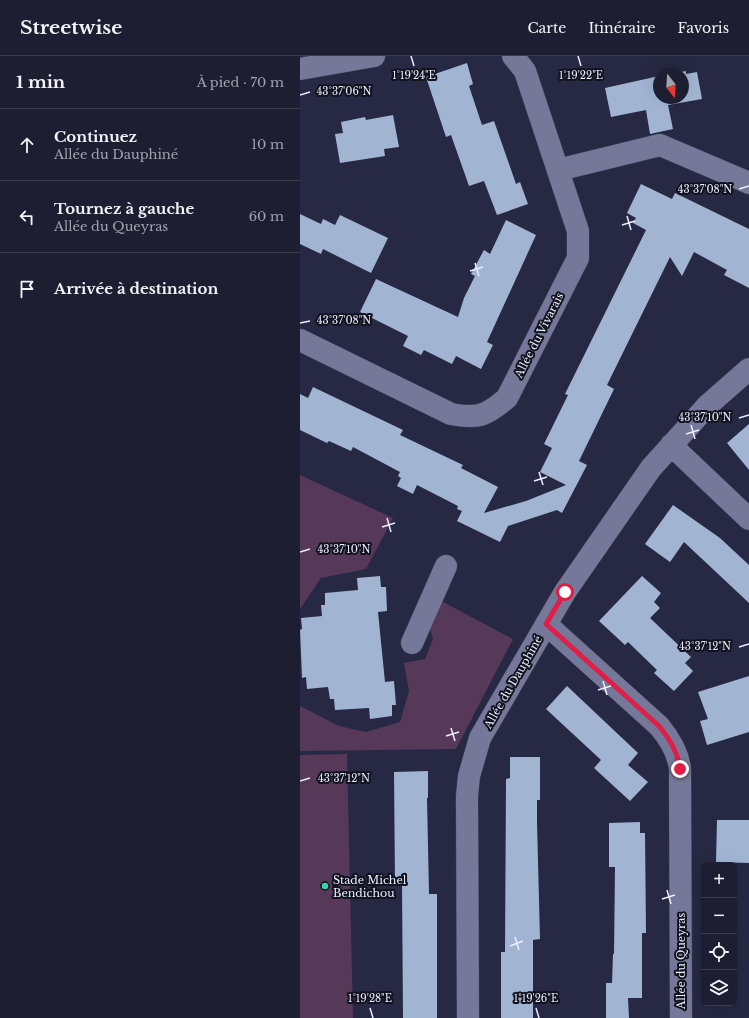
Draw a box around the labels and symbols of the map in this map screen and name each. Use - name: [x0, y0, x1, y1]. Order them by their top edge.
- north arrow: [653, 68, 689, 104]
- text: 1°19'24"E: [392, 69, 436, 82]
- text: 1°19'22"E: [559, 69, 603, 82]
- text: 43°37'06"N: [316, 85, 372, 98]
- text: 43°37'08"N: [678, 183, 732, 196]
- street label: Allée du Vivarais: [511, 290, 567, 381]
- text: 43°37'08"N: [317, 314, 371, 327]
- text: 43°37'10"N: [678, 411, 732, 424]
- text: 43°37'10"N: [317, 543, 371, 556]
- route start: [556, 583, 574, 601]
- street label: Allée du Dauphiné: [480, 633, 545, 732]
- text: 43°37'12"N: [679, 640, 731, 653]
- route end: [671, 760, 689, 778]
- text: 43°37'12"N: [318, 772, 370, 785]
- place label: Stade Michel Bendichou: [333, 873, 407, 900]
- marker: Stade Michel Bendichou: [320, 881, 330, 891]
- street label: Allée du Queyras: [674, 913, 688, 1010]
- text: 1°19'28"E: [348, 992, 392, 1005]
- text: 1°19'26"E: [514, 992, 558, 1005]

